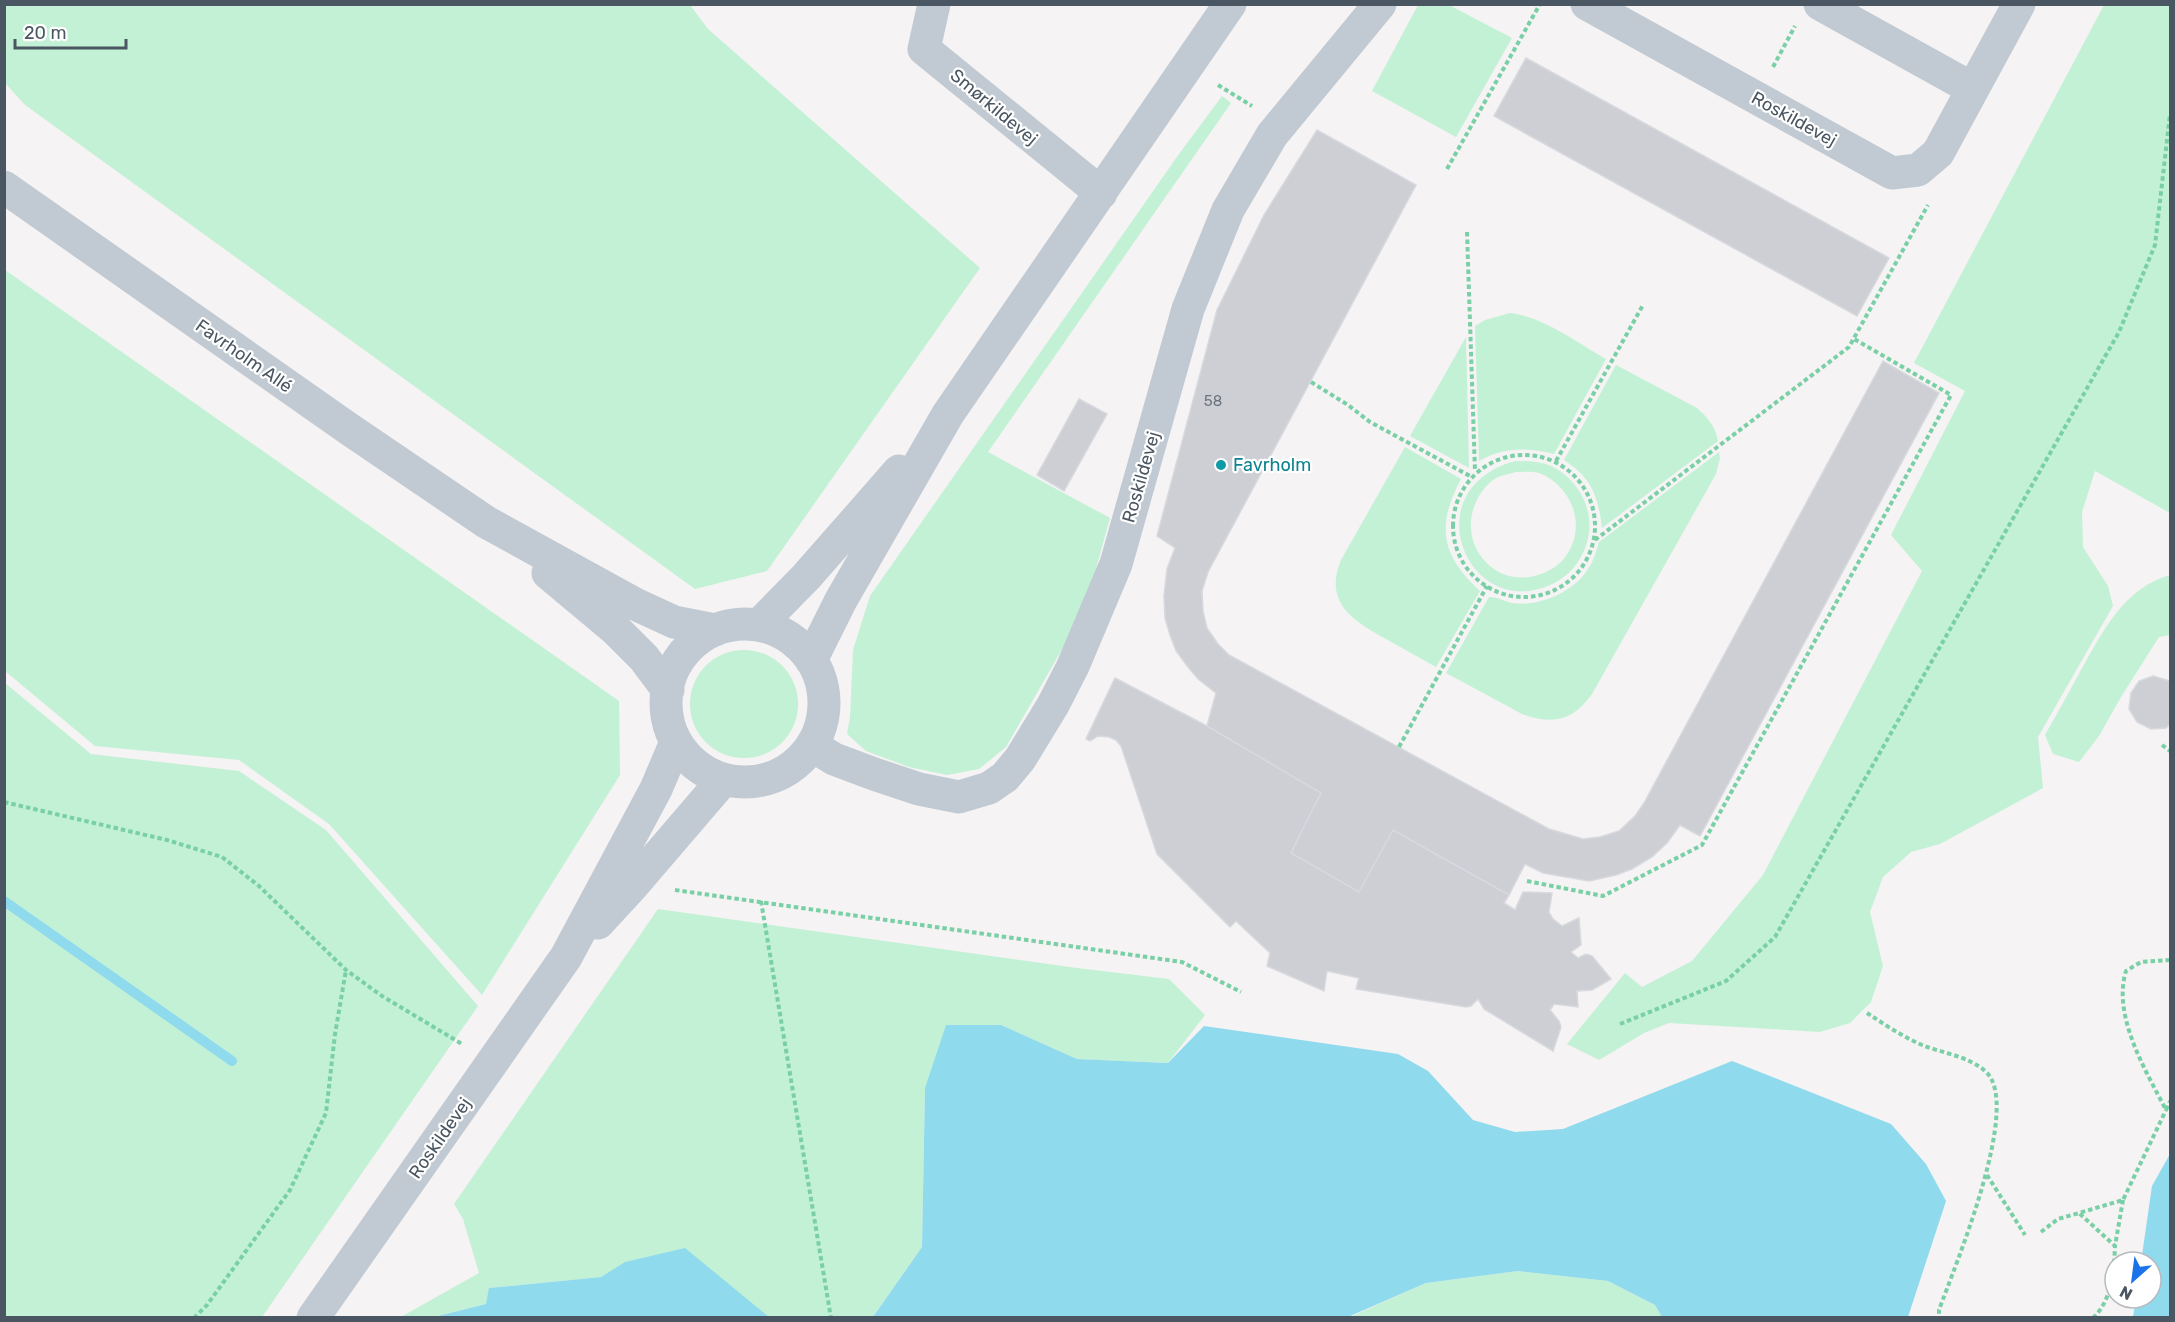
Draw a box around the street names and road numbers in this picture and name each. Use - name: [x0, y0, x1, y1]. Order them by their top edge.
- street label: Smørkildevej: [946, 64, 1042, 150]
- street label: Roskildevej: [1748, 87, 1840, 151]
- street label: Favrholm Allé: [191, 315, 297, 397]
- street label: Roskildevej: [1117, 429, 1165, 525]
- street label: Roskildevej: [404, 1093, 476, 1183]

